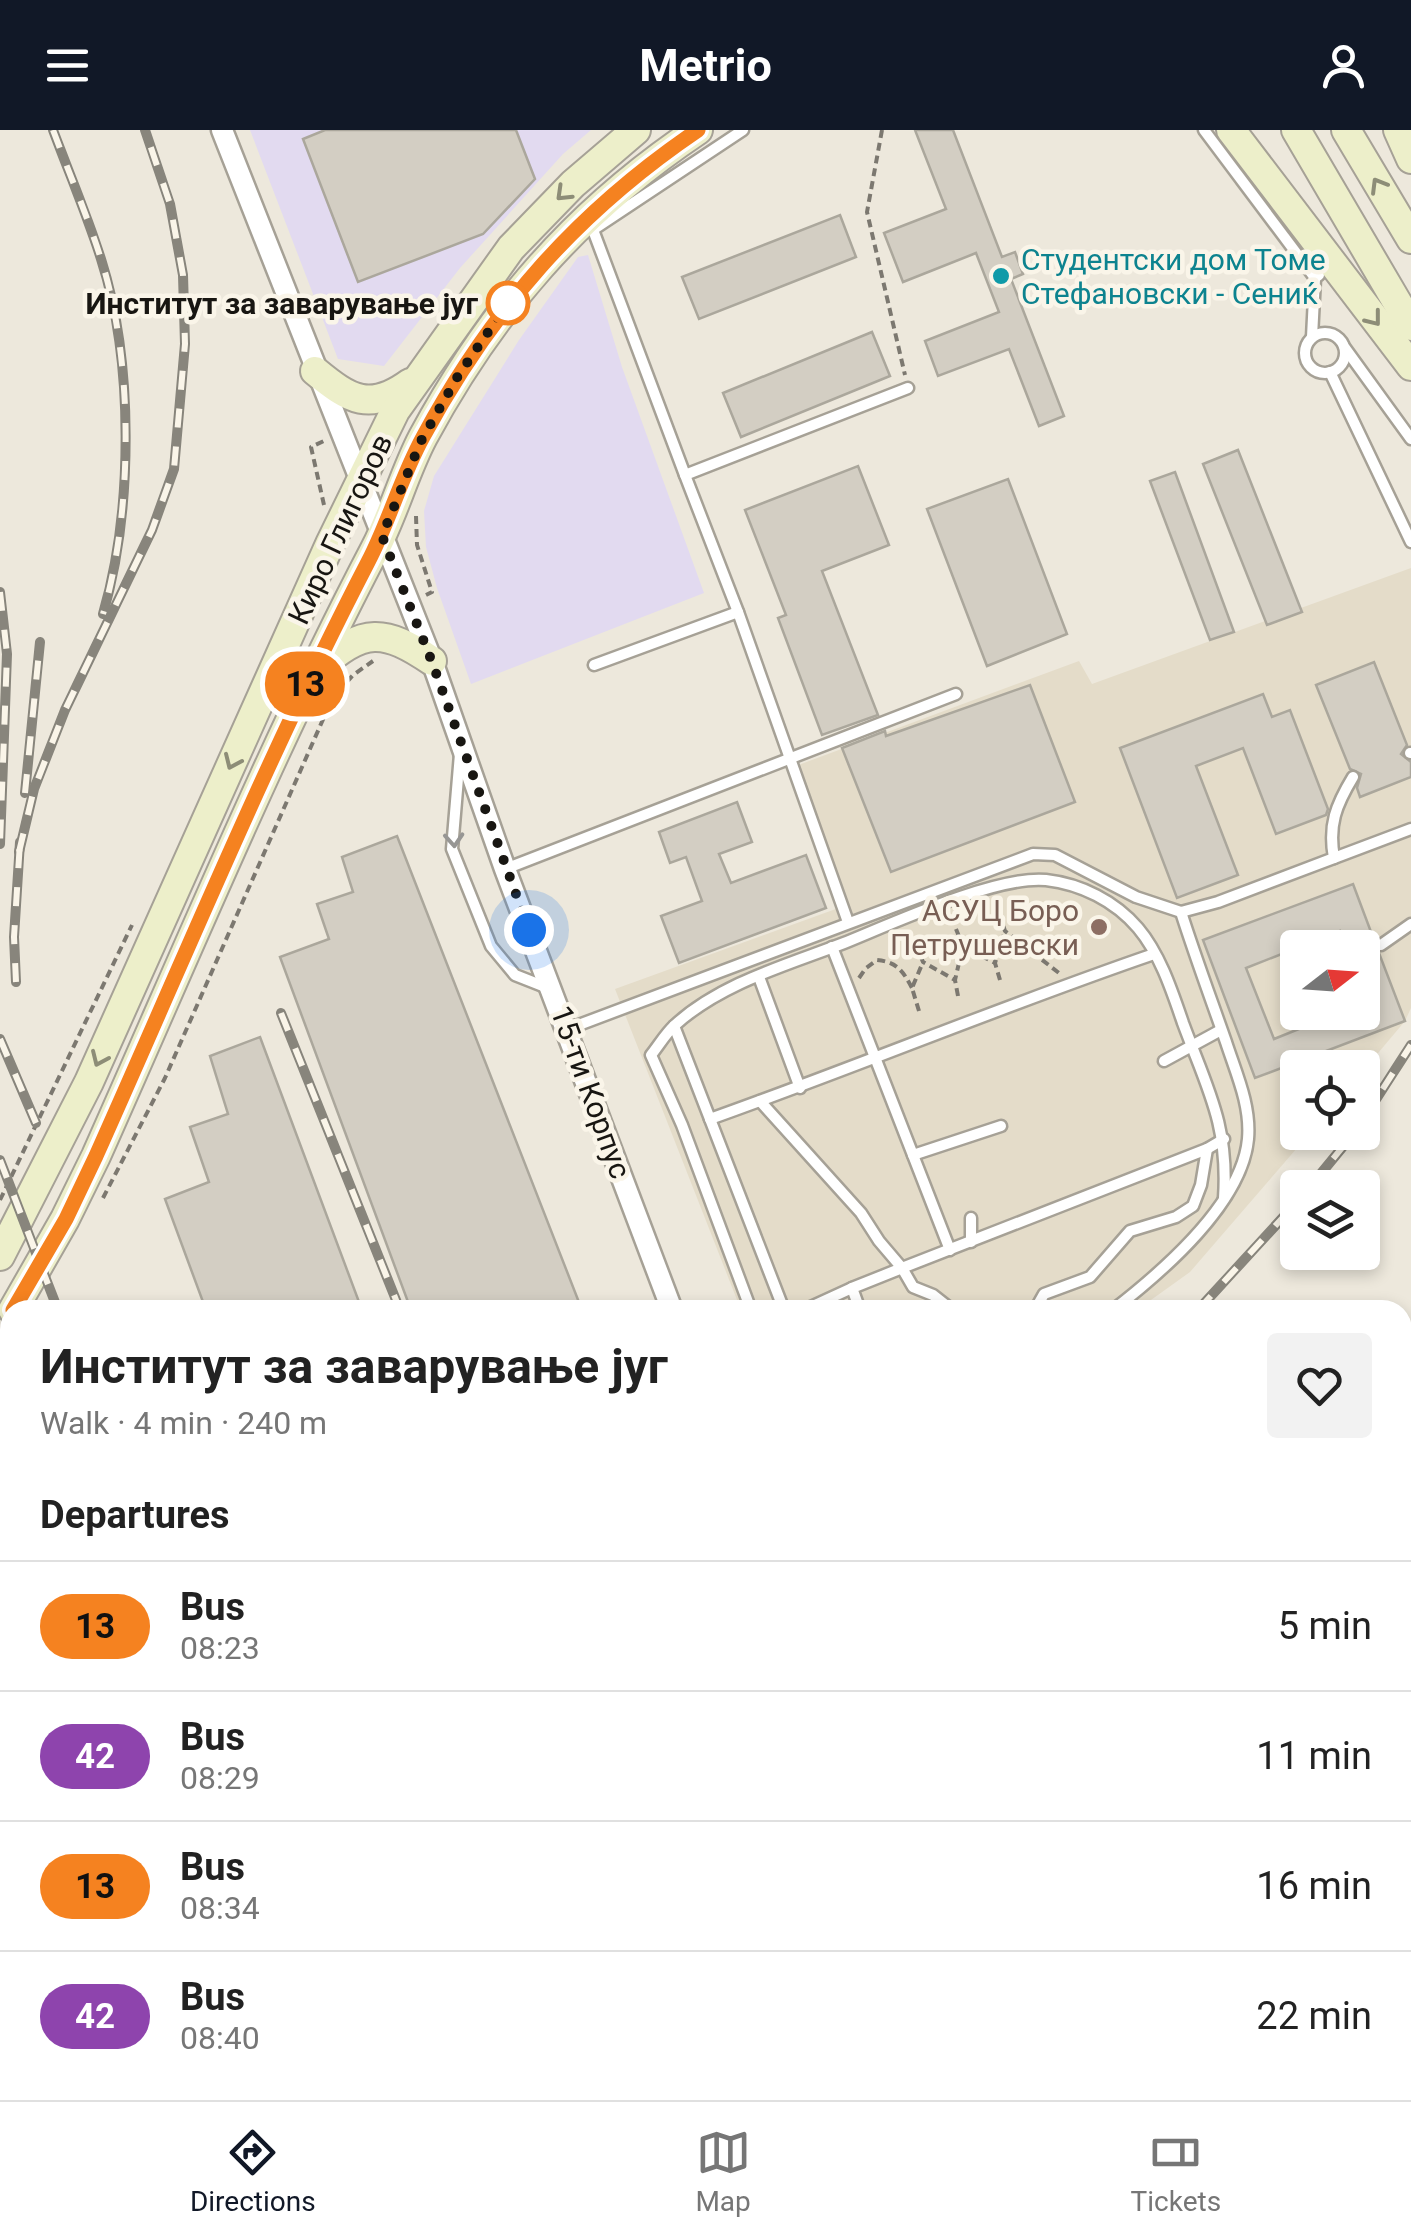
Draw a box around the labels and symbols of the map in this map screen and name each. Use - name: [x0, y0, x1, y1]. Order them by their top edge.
- one-way arrow: [1371, 178, 1390, 196]
- one-way arrow: [556, 182, 574, 200]
- place label: Студентски дом Томе Стефановски - Сениќ: [1021, 242, 1326, 311]
- marker: Студентски дом Томе Стефановски - Сениќ: [990, 265, 1012, 287]
- marker: Институт за заварување југ: [487, 282, 529, 324]
- place label: Институт за заварување југ: [86, 286, 478, 321]
- one-way arrow: [1362, 308, 1380, 326]
- street label: Киро Глигоров: [281, 428, 399, 630]
- line badge: 13: [260, 652, 350, 716]
- one-way arrow: [225, 752, 245, 770]
- one-way arrow: [443, 832, 464, 848]
- place label: АСУЦ Боро Петрушевски: [890, 893, 1079, 962]
- your location: [504, 905, 554, 955]
- marker: АСУЦ Боро Петрушевски: [1088, 916, 1110, 938]
- north arrow: [1280, 930, 1380, 1030]
- street label: 15-ти Корпус: [544, 1001, 638, 1183]
- one-way arrow: [91, 1049, 111, 1067]

